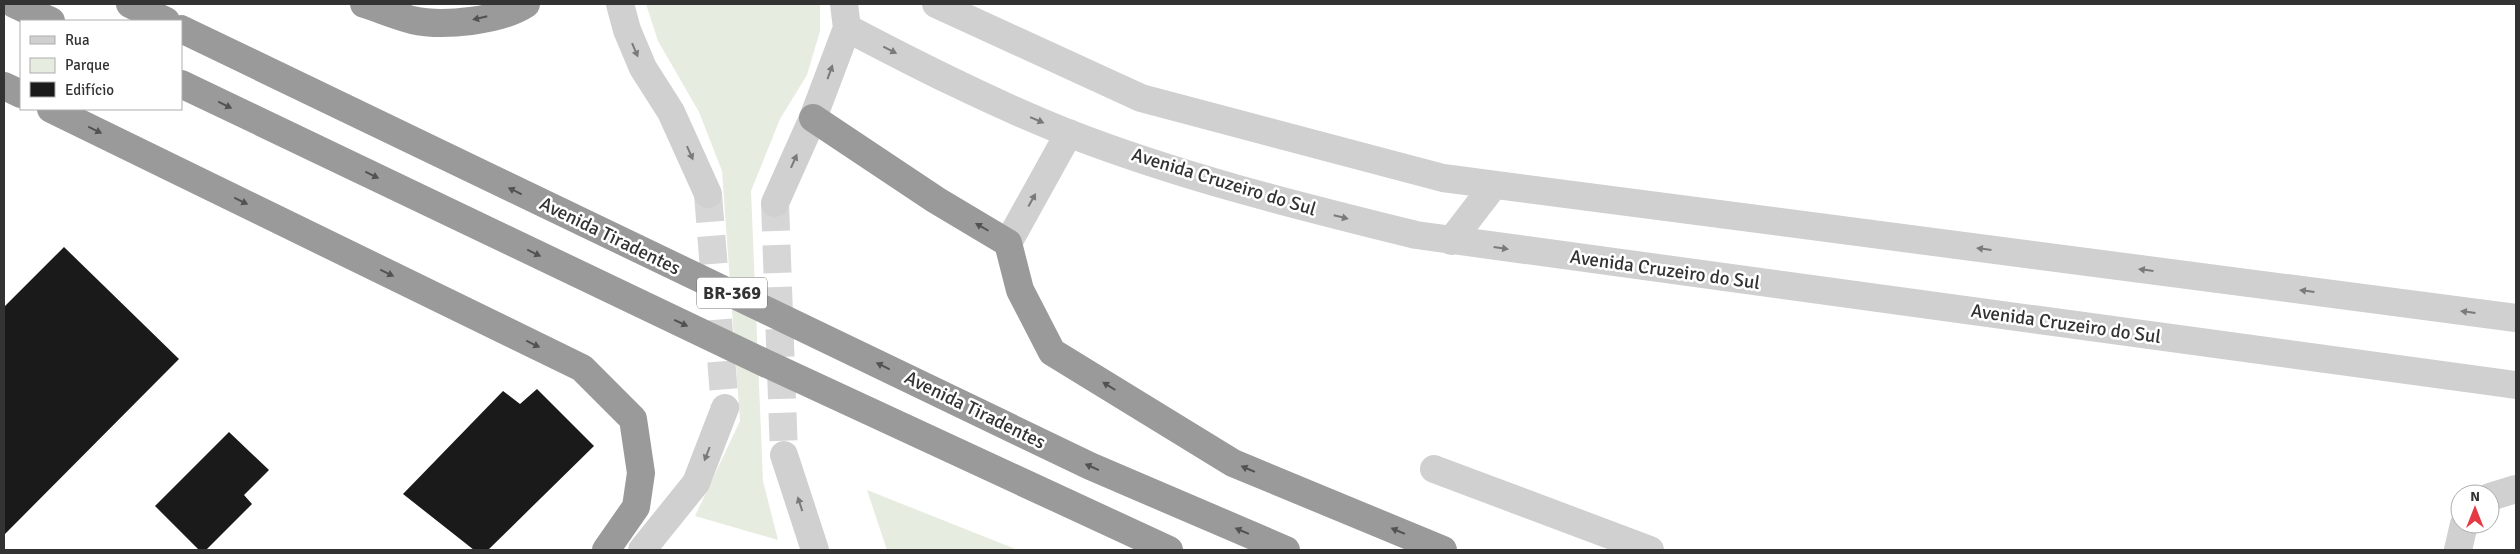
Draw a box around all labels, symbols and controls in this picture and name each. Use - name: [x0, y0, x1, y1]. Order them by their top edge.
- one-way arrow: [472, 14, 488, 22]
- legend: [20, 20, 182, 110]
- text: Rua: [65, 31, 90, 49]
- one-way arrow: [632, 43, 640, 57]
- one-way arrow: [883, 46, 897, 54]
- text: Parque: [65, 56, 110, 74]
- one-way arrow: [827, 65, 834, 80]
- text: Edifício: [65, 81, 114, 99]
- one-way arrow: [218, 101, 232, 109]
- one-way arrow: [1030, 116, 1044, 124]
- one-way arrow: [88, 126, 102, 134]
- street label: Avenida Cruzeiro do Sul: [1129, 142, 1319, 222]
- one-way arrow: [687, 146, 695, 160]
- one-way arrow: [791, 154, 799, 168]
- one-way arrow: [365, 171, 379, 179]
- one-way arrow: [508, 186, 522, 194]
- street label: Avenida Tiradentes: [536, 192, 684, 280]
- one-way arrow: [1028, 193, 1036, 207]
- one-way arrow: [234, 198, 248, 206]
- one-way arrow: [1334, 213, 1349, 221]
- one-way arrow: [976, 223, 989, 232]
- one-way arrow: [1493, 244, 1509, 252]
- one-way arrow: [1976, 244, 1992, 252]
- street label: Avenida Cruzeiro do Sul: [1568, 245, 1762, 295]
- one-way arrow: [527, 249, 541, 257]
- one-way arrow: [2137, 265, 2153, 273]
- one-way arrow: [380, 269, 394, 277]
- road number: BR-369: [697, 278, 767, 308]
- one-way arrow: [2298, 286, 2314, 294]
- street label: Avenida Cruzeiro do Sul: [1969, 299, 2163, 349]
- one-way arrow: [2460, 307, 2476, 315]
- one-way arrow: [674, 319, 688, 327]
- one-way arrow: [526, 340, 540, 348]
- one-way arrow: [876, 362, 890, 370]
- street label: Avenida Tiradentes: [901, 366, 1049, 454]
- one-way arrow: [1102, 382, 1115, 391]
- one-way arrow: [703, 447, 711, 462]
- one-way arrow: [1085, 462, 1099, 470]
- one-way arrow: [1241, 464, 1256, 472]
- north arrow: [2450, 484, 2500, 534]
- text: N: [2470, 488, 2480, 505]
- one-way arrow: [795, 496, 803, 511]
- one-way arrow: [1234, 527, 1249, 535]
- one-way arrow: [1391, 527, 1405, 535]

